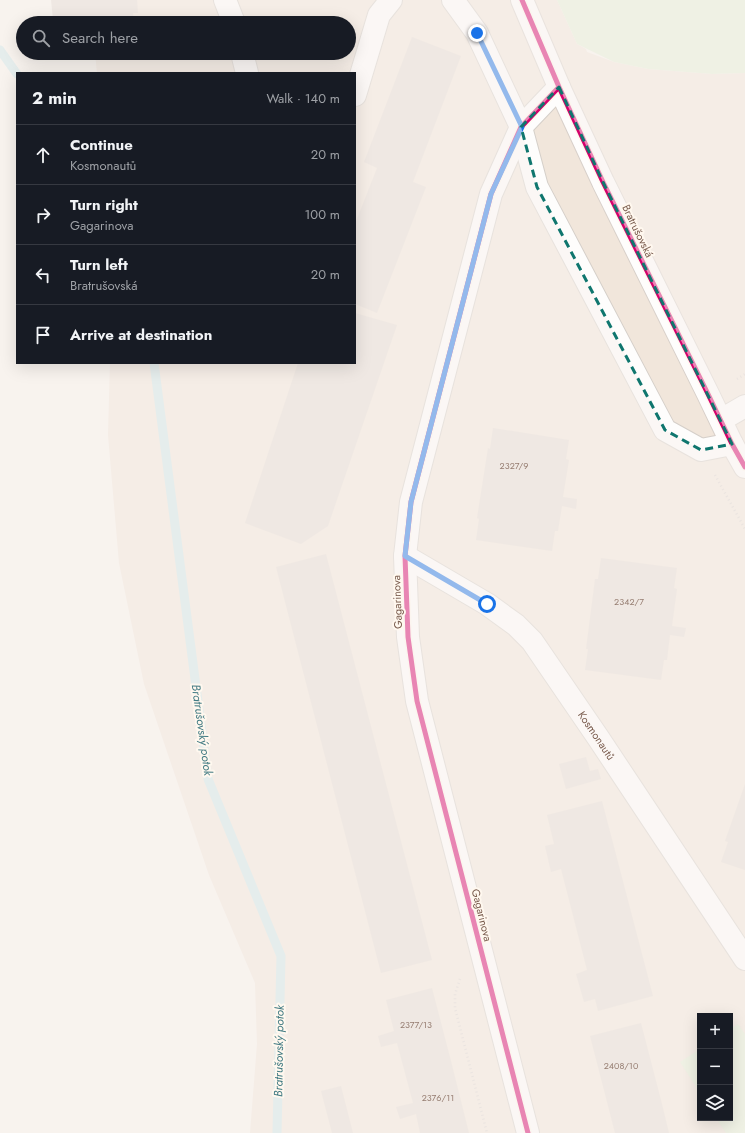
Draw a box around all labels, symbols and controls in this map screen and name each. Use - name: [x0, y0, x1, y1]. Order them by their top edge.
- search box: [16, 16, 356, 60]
- route end: [468, 24, 486, 42]
- icon: search: [30, 27, 52, 49]
- text: Search here: [62, 27, 138, 49]
- text: 2 min: [32, 86, 77, 110]
- text: Walk · 140 m: [266, 89, 340, 108]
- text: Continue: [70, 134, 133, 156]
- icon: ahead: [32, 144, 54, 166]
- text: 20 m: [311, 145, 340, 164]
- text: Kosmonautů: [70, 156, 136, 175]
- text: Turn right: [70, 194, 138, 216]
- street label: Bratrušovská: [618, 202, 658, 260]
- icon: right: [32, 204, 54, 226]
- text: 100 m: [305, 205, 340, 224]
- text: Gagarinova: [70, 216, 134, 235]
- text: Turn left: [70, 254, 128, 276]
- icon: left: [32, 264, 54, 286]
- text: 20 m: [311, 265, 340, 284]
- text: Bratrušovská: [70, 276, 138, 295]
- icon: arrive: [32, 324, 54, 346]
- text: Arrive at destination: [70, 324, 212, 346]
- house number: 2327/9: [500, 459, 528, 472]
- street label: Gagarinova: [388, 575, 406, 629]
- route start: [478, 595, 496, 613]
- house number: 2342/7: [614, 595, 644, 608]
- water label: Bratrušovský potok: [187, 683, 217, 778]
- street label: Kosmonautů: [574, 708, 619, 763]
- street label: Gagarinova: [468, 887, 496, 943]
- water label: Bratrušovský potok: [269, 1004, 289, 1097]
- map controls: [697, 1013, 733, 1121]
- button: +: [697, 1013, 733, 1049]
- house number: 2377/13: [400, 1018, 432, 1031]
- button: −: [697, 1049, 733, 1085]
- house number: 2408/10: [604, 1059, 639, 1072]
- button: layers: [697, 1085, 733, 1121]
- house number: 2376/11: [422, 1091, 454, 1104]

